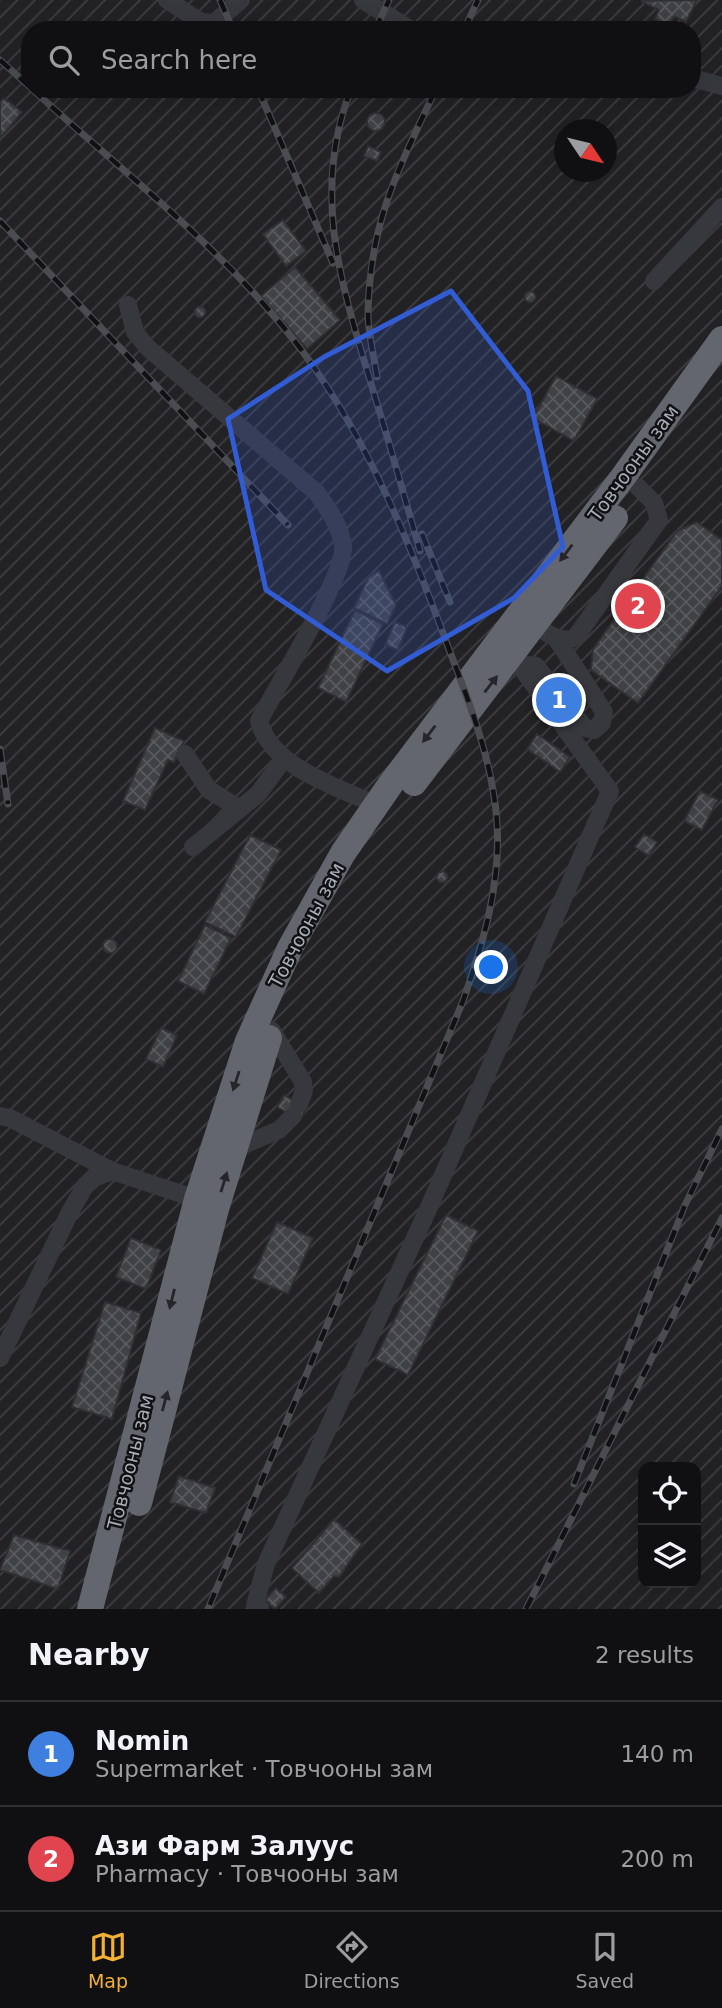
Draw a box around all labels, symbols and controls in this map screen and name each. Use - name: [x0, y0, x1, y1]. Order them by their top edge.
- search box: [21, 21, 701, 98]
- icon: search: [45, 41, 83, 79]
- text: Search here: [101, 45, 257, 75]
- north arrow: [554, 119, 617, 182]
- street label: Товчооны зам: [583, 401, 683, 526]
- one-way arrow: [559, 543, 573, 562]
- pin: 2: [615, 580, 661, 632]
- pin: 1: [536, 674, 582, 726]
- one-way arrow: [484, 675, 499, 693]
- one-way arrow: [422, 725, 436, 743]
- street label: Товчооны зам: [263, 859, 348, 992]
- your location: [474, 950, 508, 984]
- one-way arrow: [230, 1070, 240, 1091]
- one-way arrow: [220, 1171, 230, 1192]
- one-way arrow: [166, 1288, 177, 1310]
- one-way arrow: [160, 1390, 171, 1412]
- street label: Товчооны зам: [102, 1392, 157, 1533]
- map controls: [638, 1462, 701, 1588]
- button: locate: [638, 1462, 701, 1525]
- button: layers: [638, 1525, 701, 1588]
- text: Nearby: [28, 1637, 150, 1672]
- text: 2 results: [595, 1642, 694, 1668]
- text: Nomin: [95, 1726, 189, 1756]
- text: 1: [43, 1741, 59, 1767]
- text: 140 m: [620, 1741, 694, 1767]
- text: Supermarket · Товчооны зам: [95, 1756, 433, 1782]
- text: Ази Фарм Залуус: [95, 1831, 354, 1861]
- text: 2: [43, 1846, 59, 1872]
- text: 200 m: [620, 1846, 694, 1872]
- text: Pharmacy · Товчооны зам: [95, 1861, 399, 1887]
- tab: Map: [88, 1928, 128, 1992]
- tab: Directions: [304, 1928, 400, 1992]
- tab: Saved: [575, 1928, 634, 1992]

